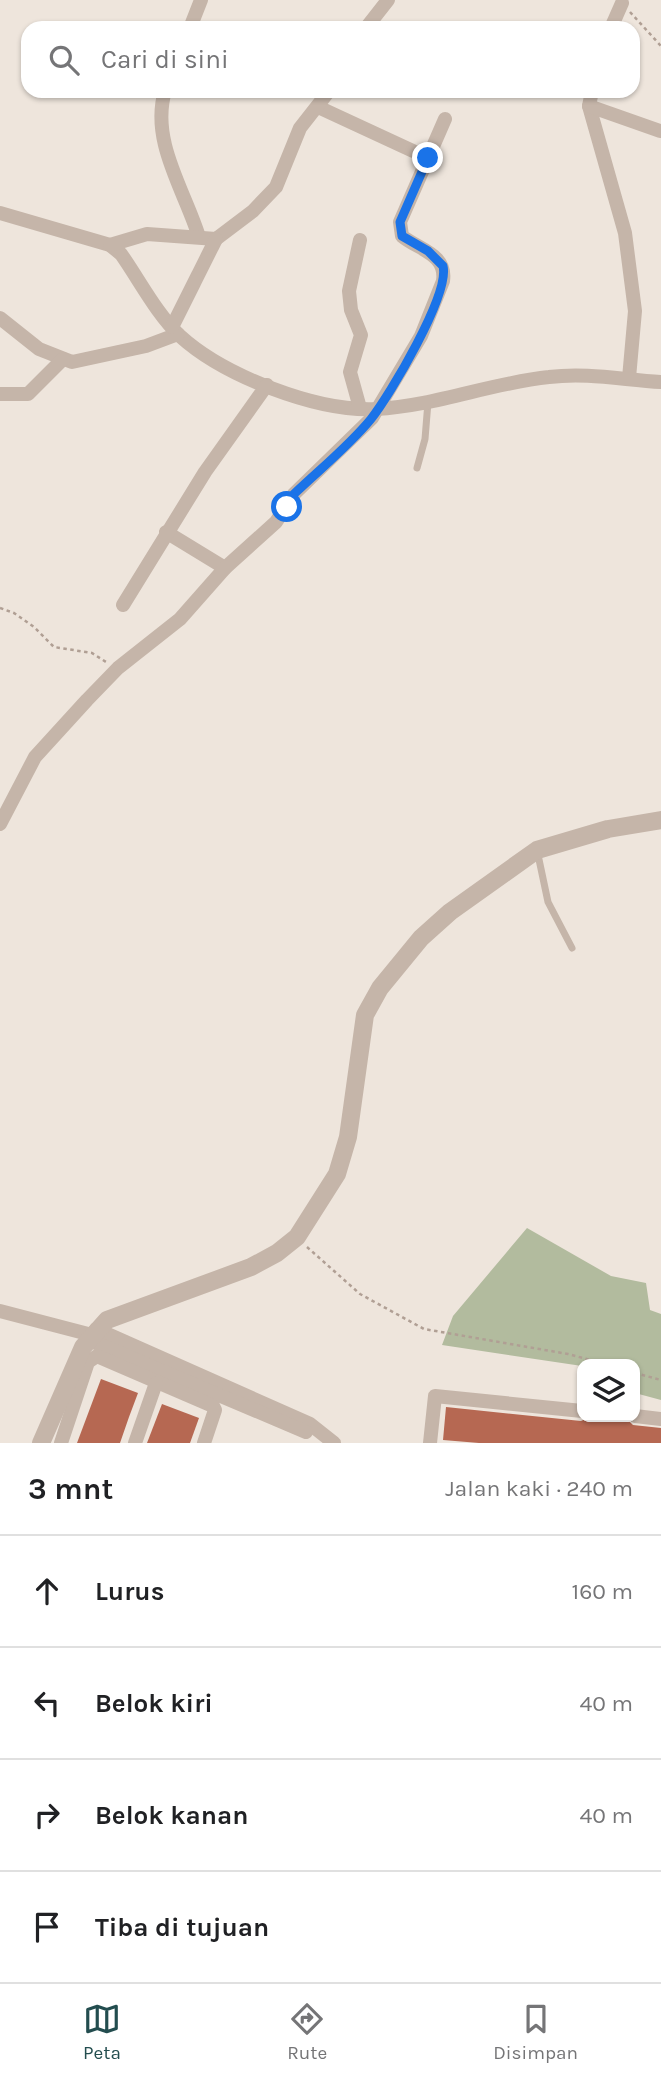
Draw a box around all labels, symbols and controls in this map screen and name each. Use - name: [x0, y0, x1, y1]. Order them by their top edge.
- search box: [21, 21, 640, 98]
- icon: search: [45, 41, 83, 79]
- text: Cari di sini: [101, 44, 229, 75]
- route end: [412, 142, 443, 173]
- route start: [271, 491, 302, 522]
- map controls: [577, 1359, 640, 1422]
- button: layers: [577, 1359, 640, 1422]
- text: 3 mnt: [28, 1471, 113, 1507]
- text: Jalan kaki · 240 m: [445, 1475, 633, 1502]
- icon: ahead: [28, 1572, 66, 1610]
- text: Lurus: [95, 1576, 164, 1607]
- text: 160 m: [572, 1578, 633, 1605]
- icon: left: [28, 1684, 66, 1722]
- text: Belok kiri: [95, 1688, 213, 1719]
- text: 40 m: [580, 1690, 633, 1717]
- icon: right: [28, 1796, 66, 1834]
- text: Belok kanan: [95, 1800, 248, 1831]
- text: 40 m: [580, 1802, 633, 1829]
- icon: arrive: [28, 1908, 66, 1946]
- text: Tiba di tujuan: [95, 1912, 269, 1943]
- tab: Peta: [83, 2000, 121, 2064]
- tab: Rute: [287, 2000, 327, 2064]
- tab: Disimpan: [493, 2000, 578, 2064]

